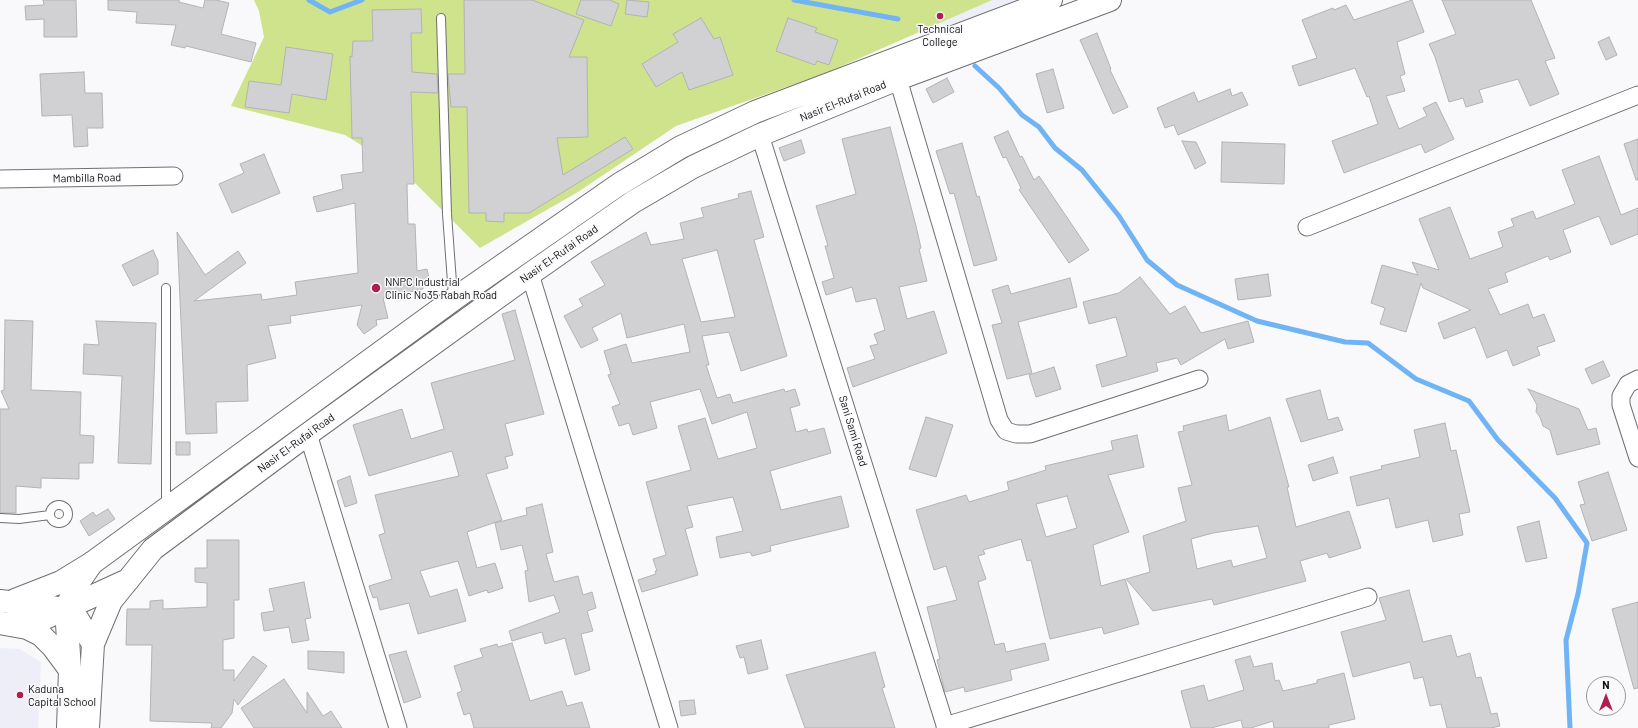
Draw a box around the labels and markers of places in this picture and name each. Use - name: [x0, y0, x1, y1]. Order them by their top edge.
- marker: Technical College: [935, 11, 945, 21]
- place label: Technical College: [917, 22, 963, 48]
- place label: NNPC Industrial Clinic No35 Rabah Road: [385, 275, 497, 301]
- marker: NNPC Industrial Clinic No35 Rabah Road: [370, 282, 382, 294]
- place label: Kaduna Capital School: [28, 682, 96, 708]
- marker: Kaduna Capital School: [15, 690, 25, 700]

